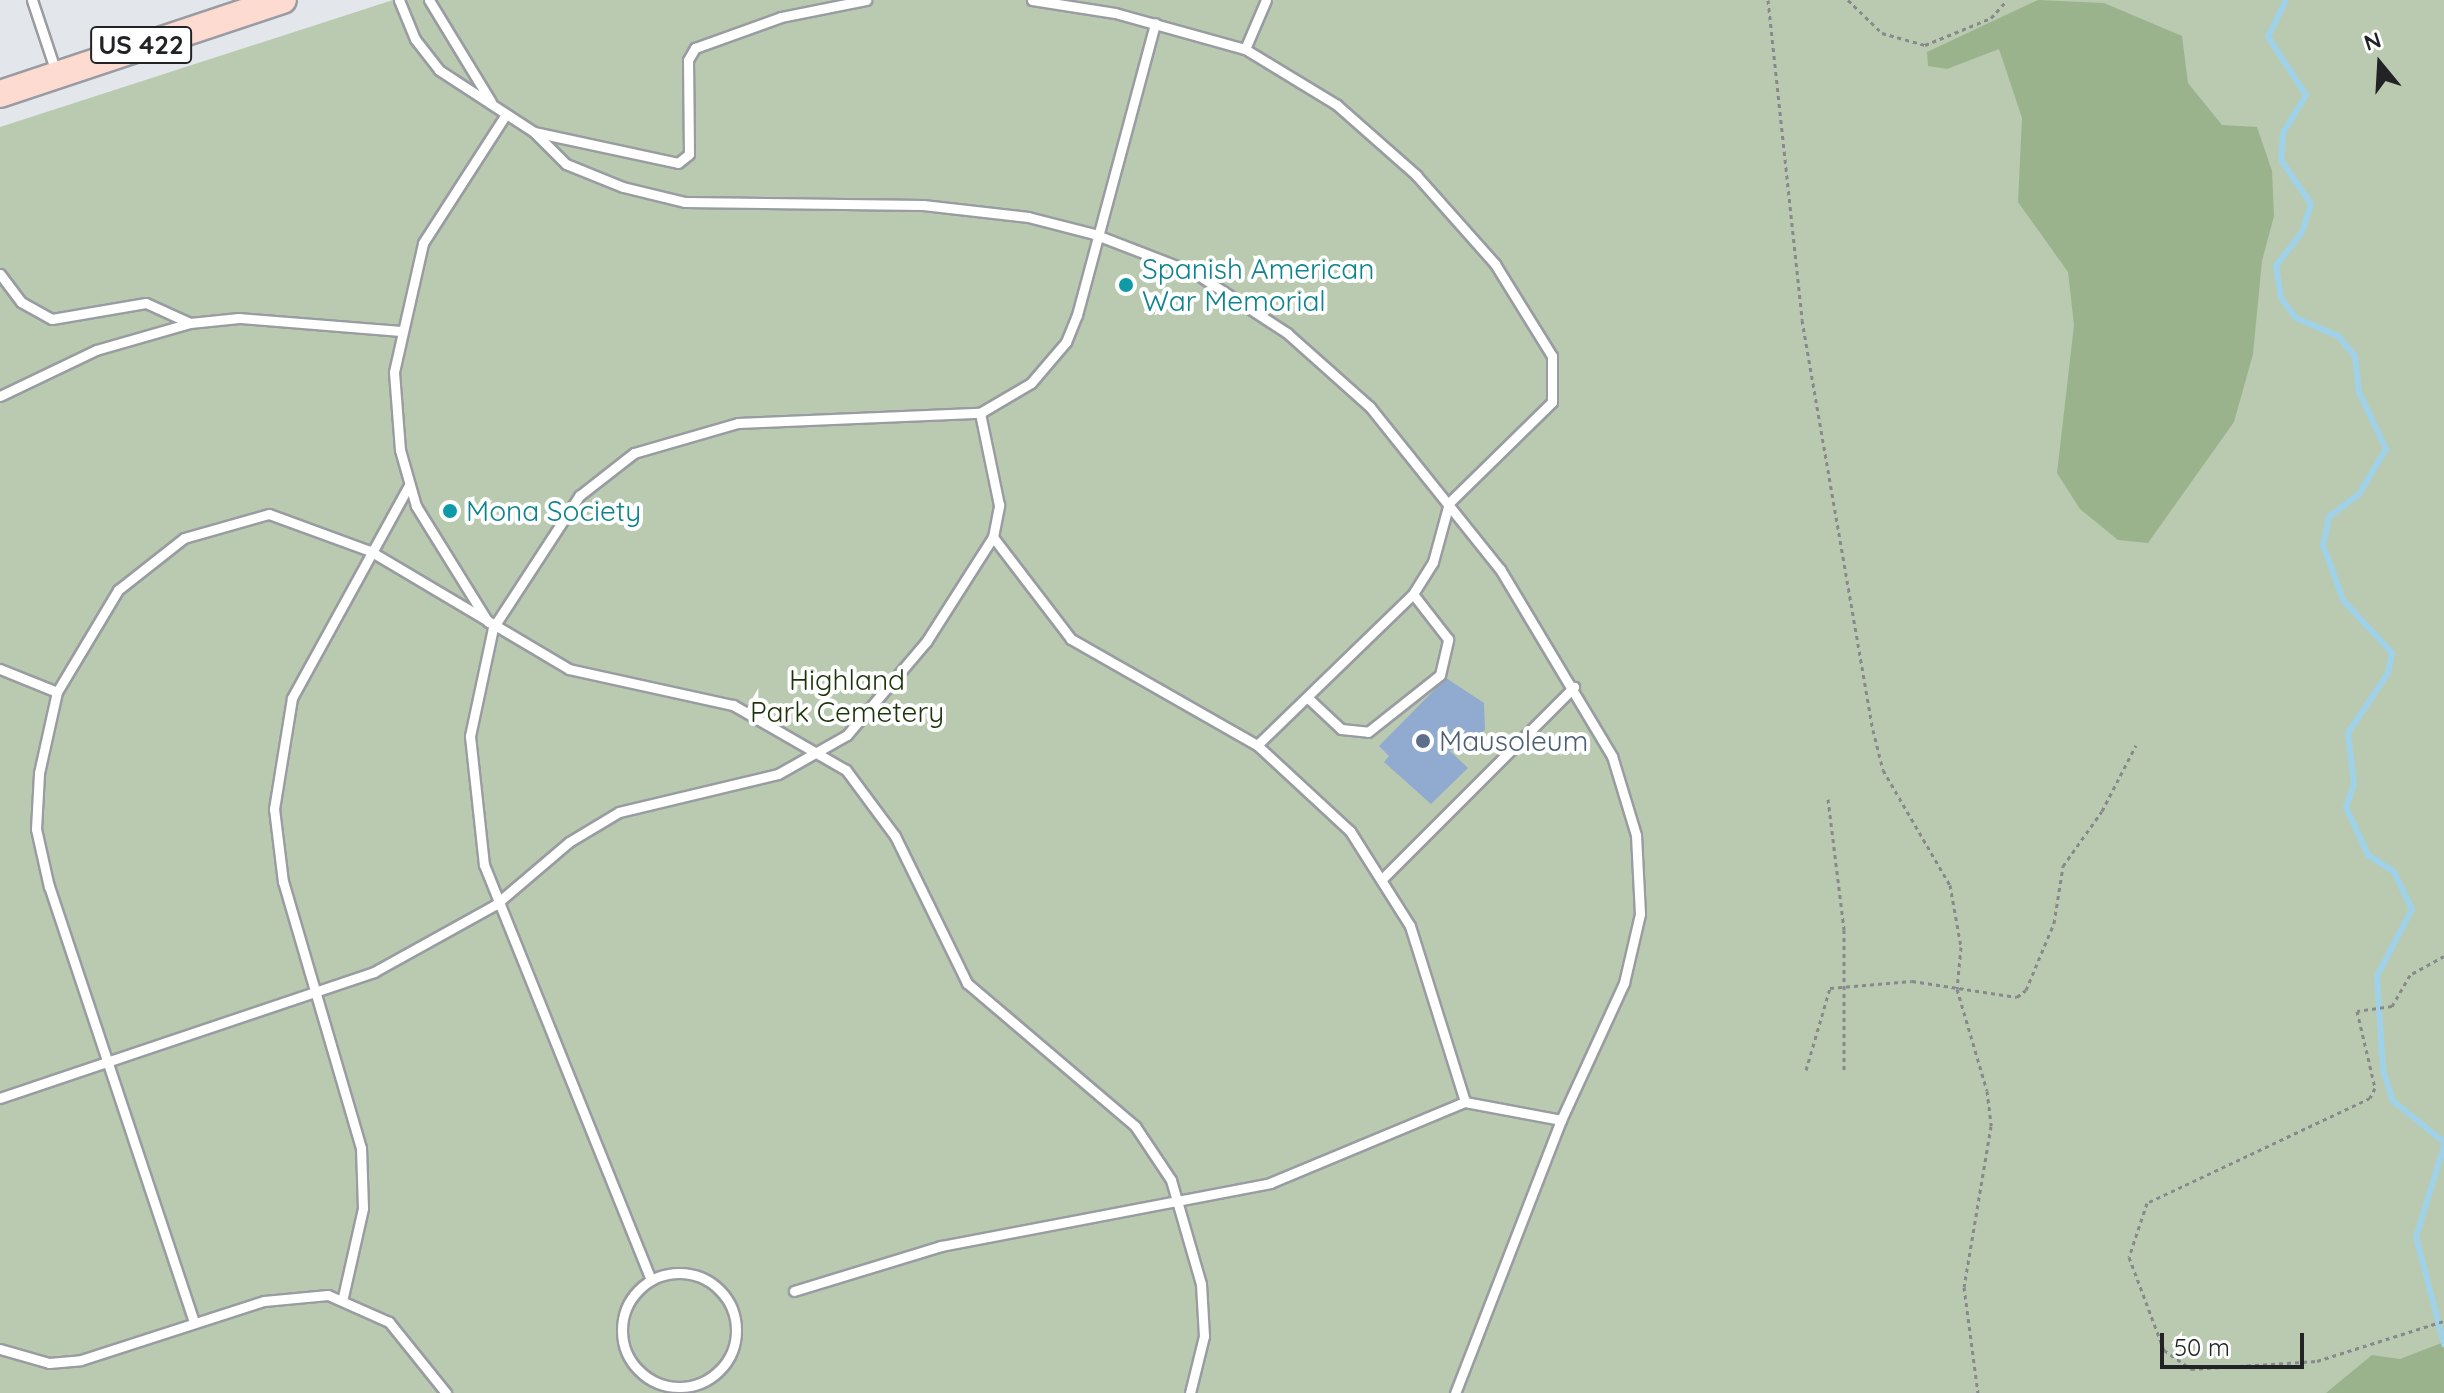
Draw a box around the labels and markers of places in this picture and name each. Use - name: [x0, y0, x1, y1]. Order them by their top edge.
- place label: Spanish American War Memorial: [1142, 252, 1374, 318]
- marker: Spanish American War Memorial: [1117, 276, 1135, 294]
- place label: Mona Society: [466, 494, 641, 528]
- marker: Mona Society: [441, 502, 459, 520]
- place label: Mausoleum: [1439, 724, 1588, 758]
- marker: Mausoleum: [1414, 732, 1432, 750]

